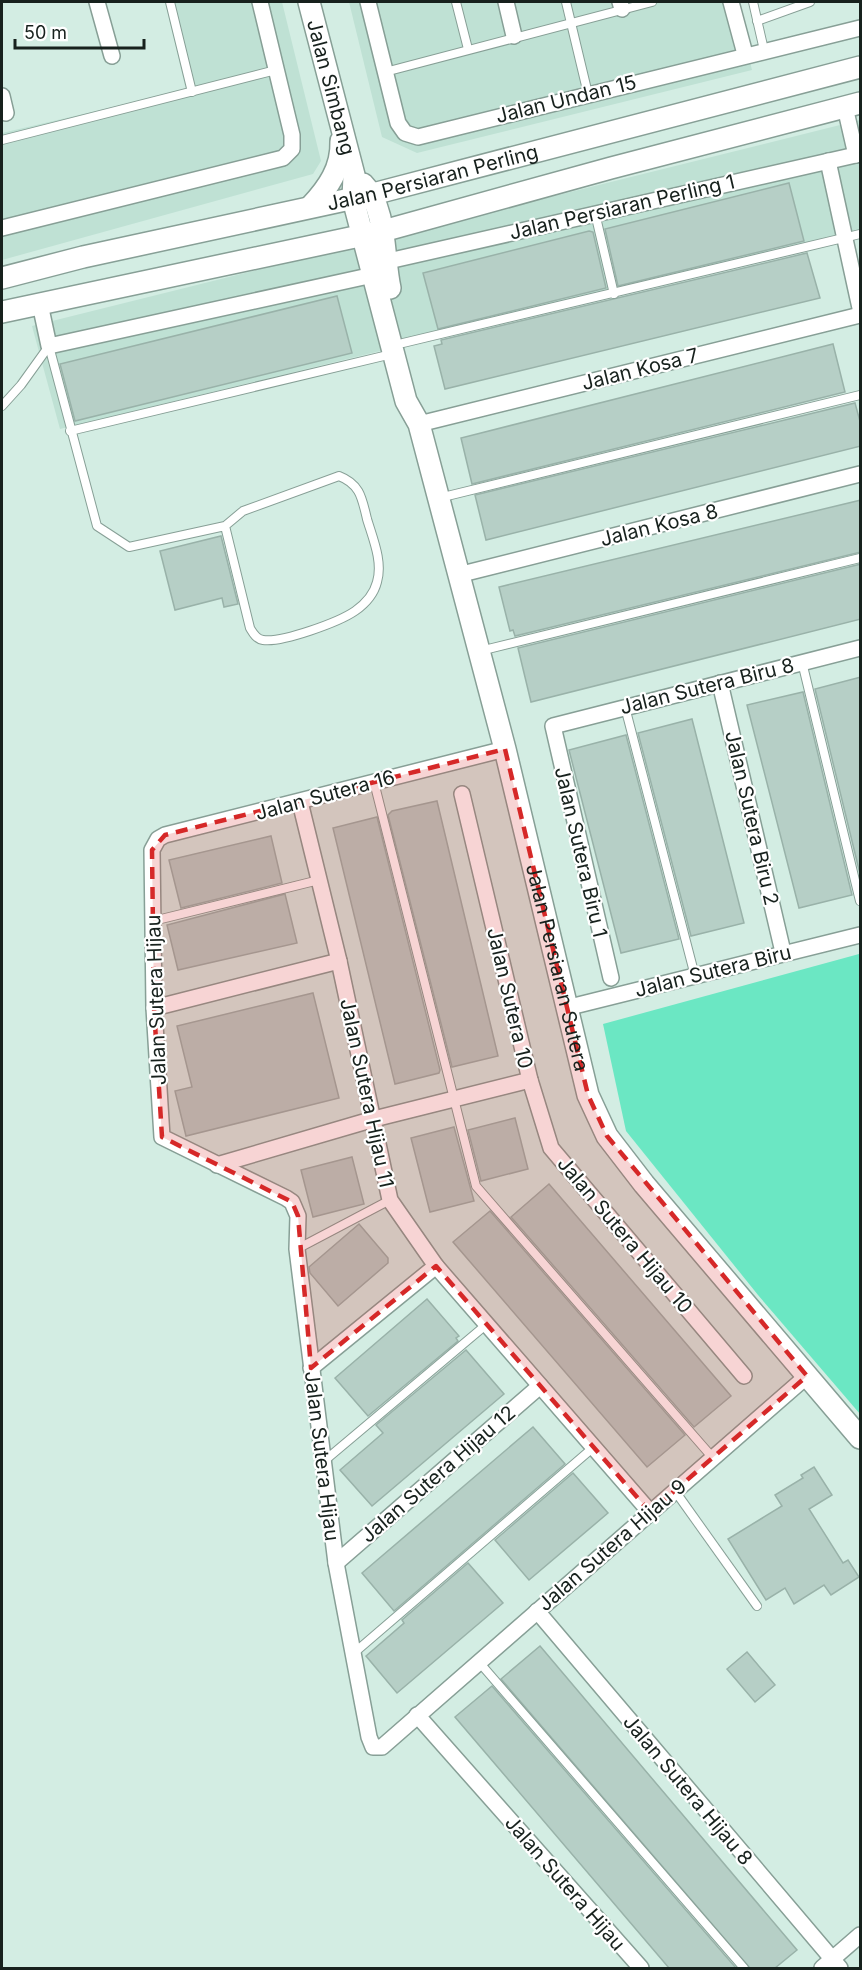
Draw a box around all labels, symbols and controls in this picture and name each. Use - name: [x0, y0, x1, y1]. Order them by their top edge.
- scale bar: [15, 12, 144, 50]
- street label: Jalan Simbang: [302, 17, 360, 158]
- text: 50 m: [24, 22, 67, 43]
- street label: Jalan Undan 15: [493, 70, 639, 128]
- street label: Jalan Persiaran Perling: [325, 139, 541, 216]
- street label: Jalan Persiaran Perling 1: [507, 169, 737, 245]
- street label: Jalan Kosa 7: [579, 343, 701, 395]
- street label: Jalan Kosa 8: [598, 499, 720, 551]
- street label: Jalan Sutera Biru 8: [617, 653, 797, 719]
- street label: Jalan Sutera Biru 2: [720, 728, 784, 908]
- street label: Jalan Sutera Biru 1: [550, 764, 612, 940]
- street label: Jalan Sutera 16: [252, 765, 398, 825]
- street label: Jalan Persiaran Sutera: [521, 862, 594, 1074]
- street label: Jalan Sutera Hijau: [141, 914, 171, 1086]
- street label: Jalan Sutera 10: [482, 925, 538, 1071]
- street label: Jalan Sutera Biru: [632, 940, 794, 1002]
- street label: Jalan Sutera Hijau 11: [335, 996, 399, 1190]
- street label: Jalan Sutera Hijau 10: [552, 1152, 698, 1318]
- street label: Jalan Sutera Hijau: [300, 1370, 344, 1542]
- street label: Jalan Sutera Hijau 12: [356, 1400, 520, 1548]
- street label: Jalan Sutera Hijau 9: [533, 1474, 691, 1616]
- street label: Jalan Sutera Hijau 8: [618, 1710, 758, 1870]
- street label: Jalan Sutera Hijau: [500, 1811, 630, 1955]

